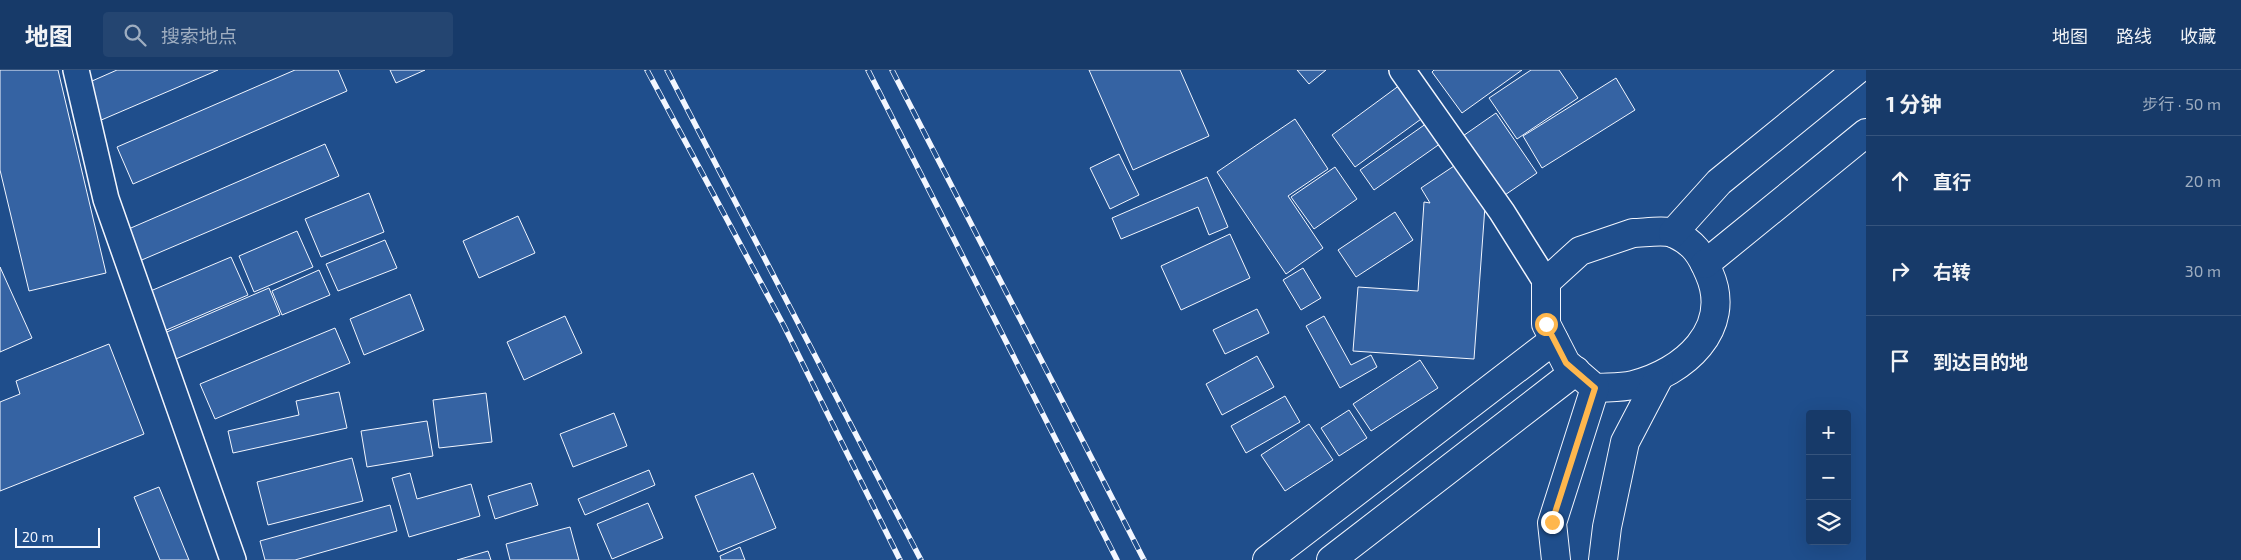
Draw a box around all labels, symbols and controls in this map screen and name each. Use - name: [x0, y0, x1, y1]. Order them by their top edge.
- search box: [103, 12, 453, 57]
- text: 地图: [25, 21, 73, 50]
- icon: search: [121, 21, 149, 49]
- text: 搜索地点: [161, 24, 237, 47]
- text: 地图: [2052, 25, 2088, 47]
- text: 路线: [2116, 25, 2152, 47]
- text: 收藏: [2180, 25, 2216, 47]
- text: 1 分钟: [1886, 91, 1942, 116]
- text: 步行 · 50 m: [2142, 94, 2221, 113]
- icon: ahead: [1886, 167, 1914, 195]
- text: 直行: [1933, 170, 1971, 193]
- text: 20 m: [2185, 171, 2221, 190]
- icon: right: [1886, 257, 1914, 285]
- text: 右转: [1933, 260, 1971, 283]
- text: 30 m: [2185, 261, 2221, 280]
- route start: [1535, 313, 1558, 336]
- icon: arrive: [1886, 347, 1914, 375]
- text: 到达目的地: [1933, 350, 2028, 373]
- map controls: [1806, 410, 1851, 545]
- button: +: [1806, 410, 1851, 455]
- button: −: [1806, 455, 1851, 500]
- button: layers: [1806, 500, 1851, 545]
- route end: [1541, 511, 1564, 534]
- scale bar: [15, 525, 100, 548]
- text: 20 m: [22, 528, 54, 545]

